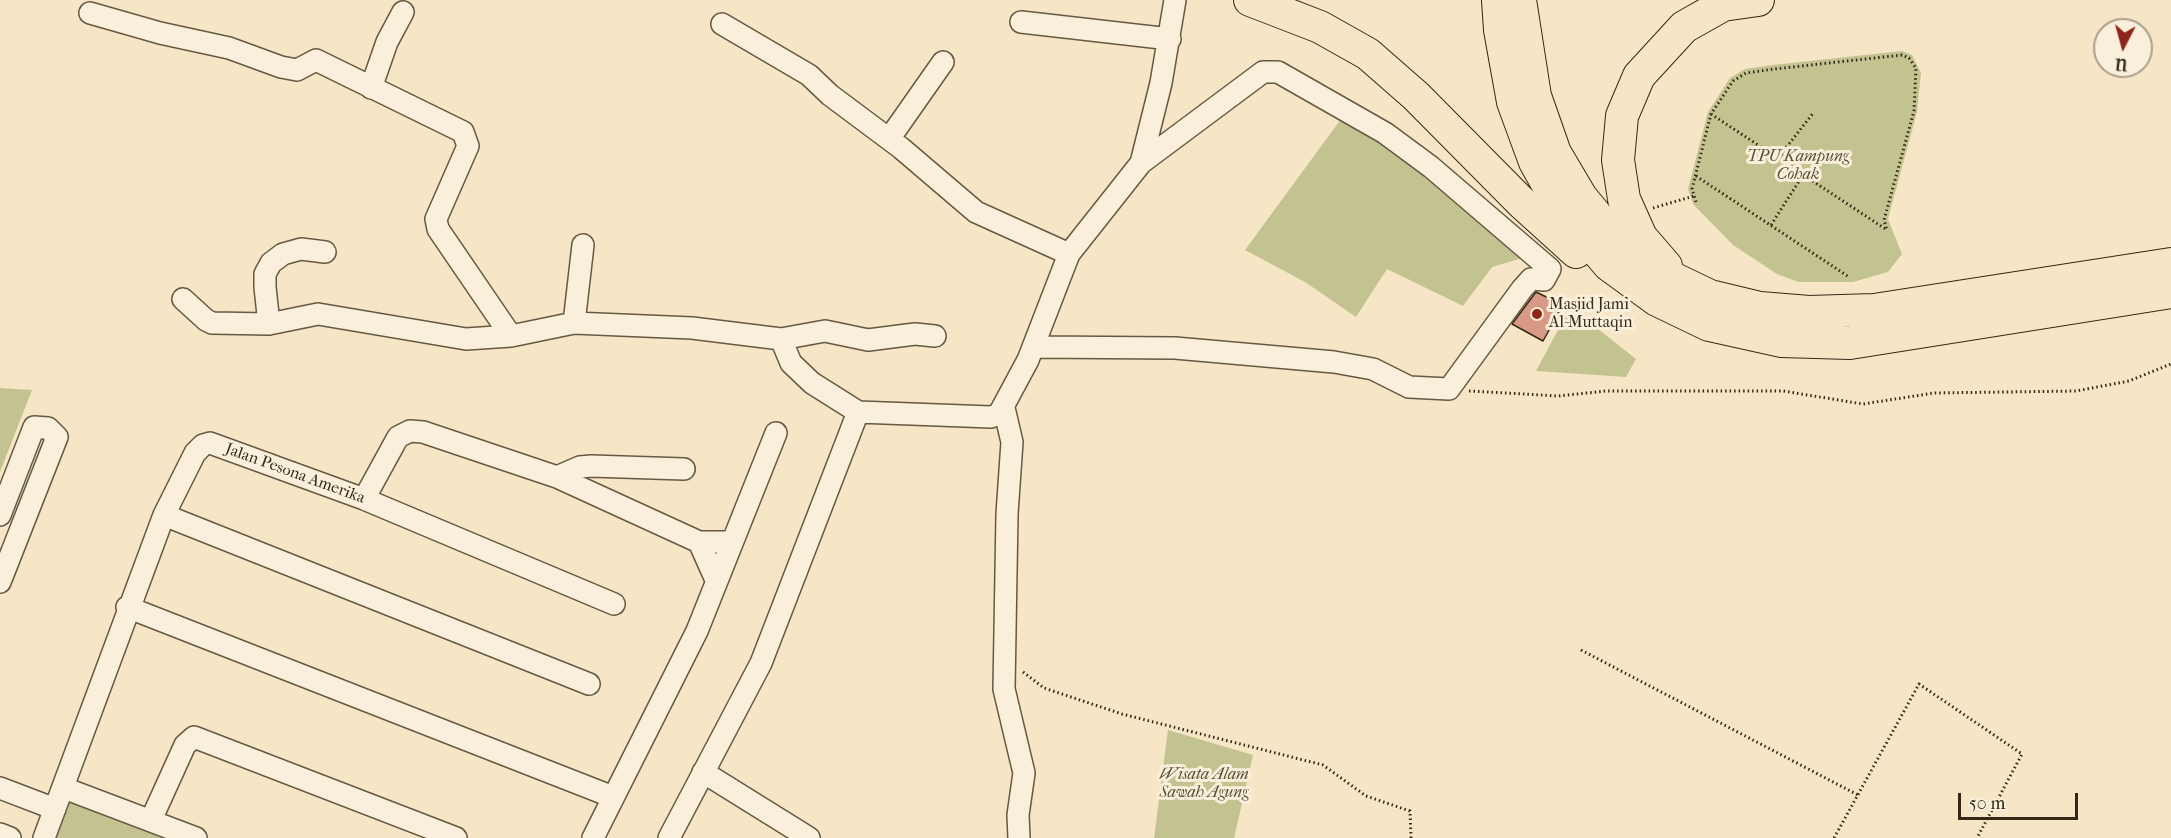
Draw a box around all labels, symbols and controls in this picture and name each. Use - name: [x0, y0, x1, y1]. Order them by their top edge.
- north arrow: [2093, 18, 2153, 78]
- text: U: [2114, 54, 2128, 75]
- park label: TPU Kampung Cohak: [1747, 147, 1849, 185]
- place label: Masjid Jami Al-Muttaqin: [1549, 295, 1633, 333]
- marker: Masjid Jami Al-Muttaqin: [1530, 307, 1544, 321]
- street label: Jalan Pesona Amerika: [222, 440, 368, 508]
- park label: Wisata Alam Sawah Agung: [1159, 765, 1249, 803]
- scale bar: [1961, 781, 2081, 819]
- text: 50 m: [1969, 793, 2005, 814]

